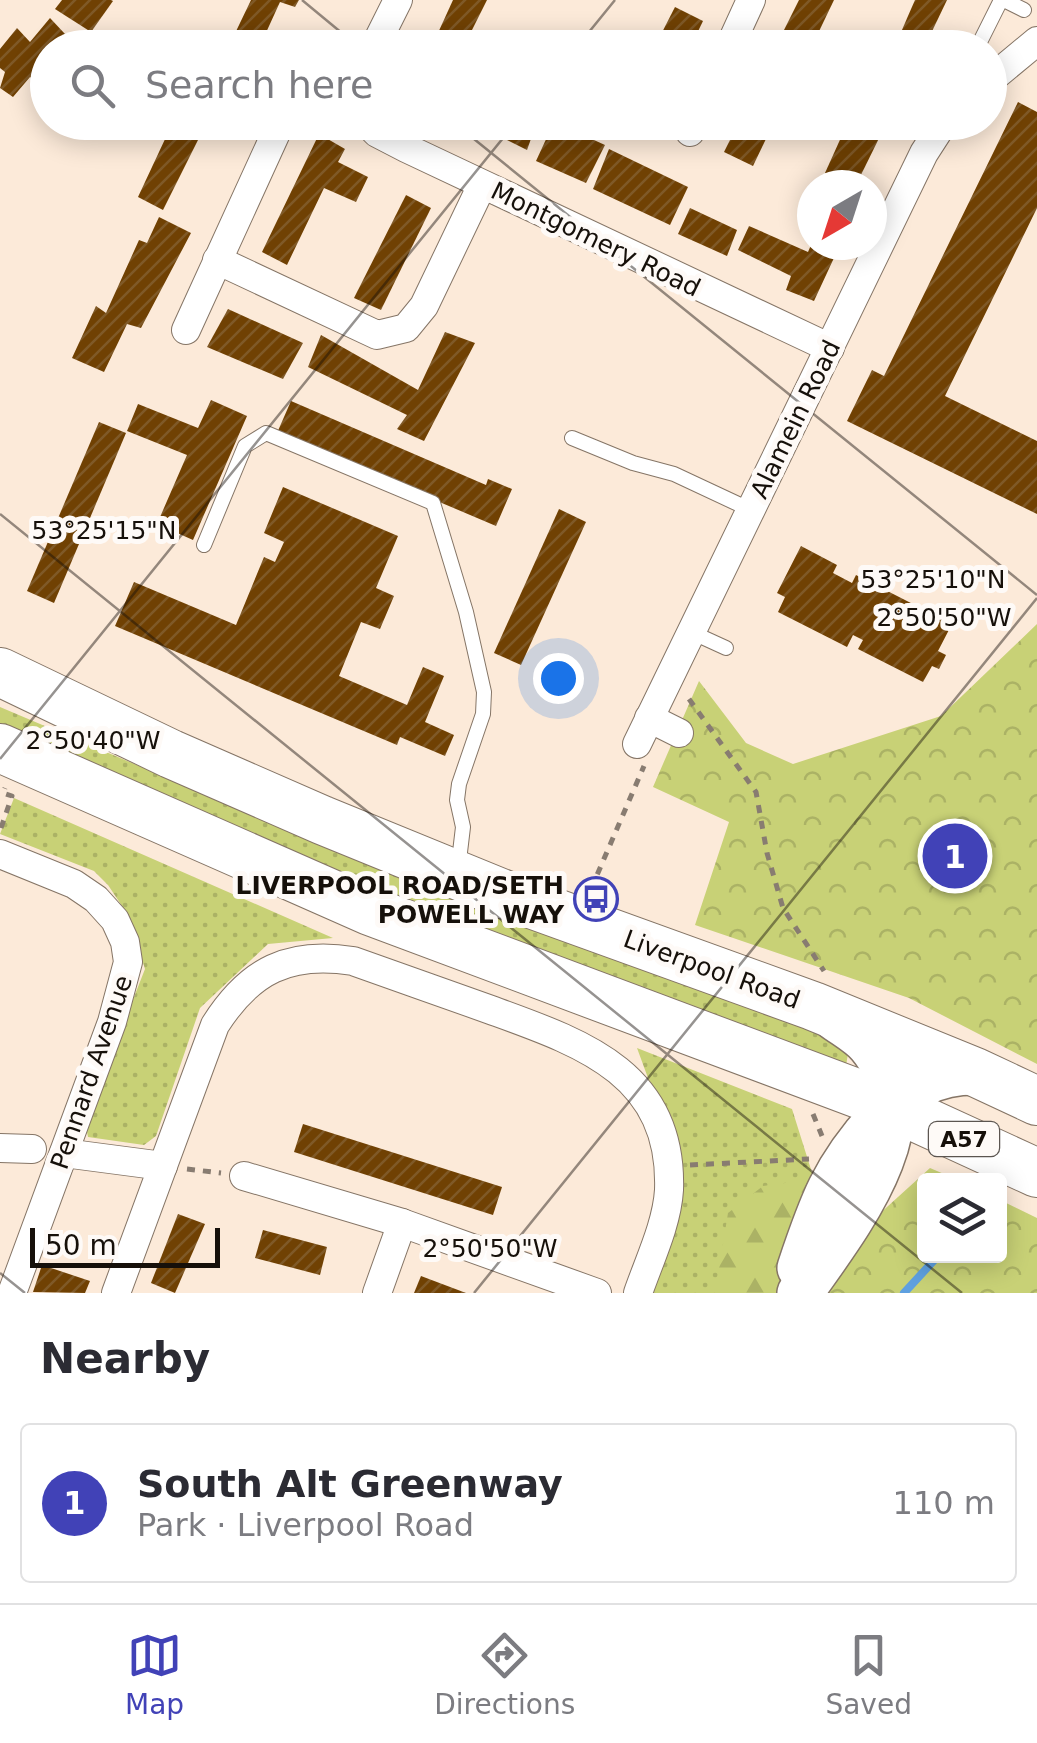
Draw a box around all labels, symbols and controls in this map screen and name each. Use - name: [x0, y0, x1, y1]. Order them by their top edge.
- search box: [30, 30, 1007, 140]
- icon: search: [65, 58, 120, 113]
- text: Search here: [145, 63, 373, 107]
- north arrow: [797, 170, 887, 260]
- street label: Montgomery Road: [486, 176, 705, 303]
- street label: Alamein Road: [745, 335, 846, 503]
- text: 53°25'15"N: [31, 516, 177, 545]
- text: 53°25'10"N: [860, 565, 1006, 594]
- text: 2°50'50"W: [876, 603, 1012, 632]
- your location: [533, 653, 584, 704]
- text: 2°50'40"W: [25, 726, 161, 755]
- pin: 1: [922, 818, 988, 894]
- place label: LIVERPOOL ROAD/SETH POWELL WAY: [236, 871, 565, 929]
- bus stop icon: LIVERPOOL ROAD/SETH POWELL WAY: [573, 876, 619, 922]
- street label: Liverpool Road: [620, 924, 804, 1015]
- street label: Pennard Avenue: [45, 971, 138, 1173]
- road number: A57: [929, 1122, 999, 1156]
- map controls: [917, 1173, 1007, 1263]
- button: layers: [917, 1173, 1007, 1263]
- scale bar: [30, 1223, 220, 1268]
- text: 50 m: [45, 1229, 117, 1262]
- text: 2°50'50"W: [422, 1234, 558, 1263]
- text: Nearby: [40, 1334, 210, 1383]
- text: South Alt Greenway: [137, 1462, 563, 1506]
- text: 1: [63, 1484, 86, 1522]
- text: 110 m: [893, 1484, 995, 1522]
- text: Park · Liverpool Road: [137, 1506, 474, 1544]
- tab: Map: [125, 1628, 184, 1721]
- tab: Directions: [434, 1628, 575, 1721]
- tab: Saved: [825, 1628, 912, 1721]

